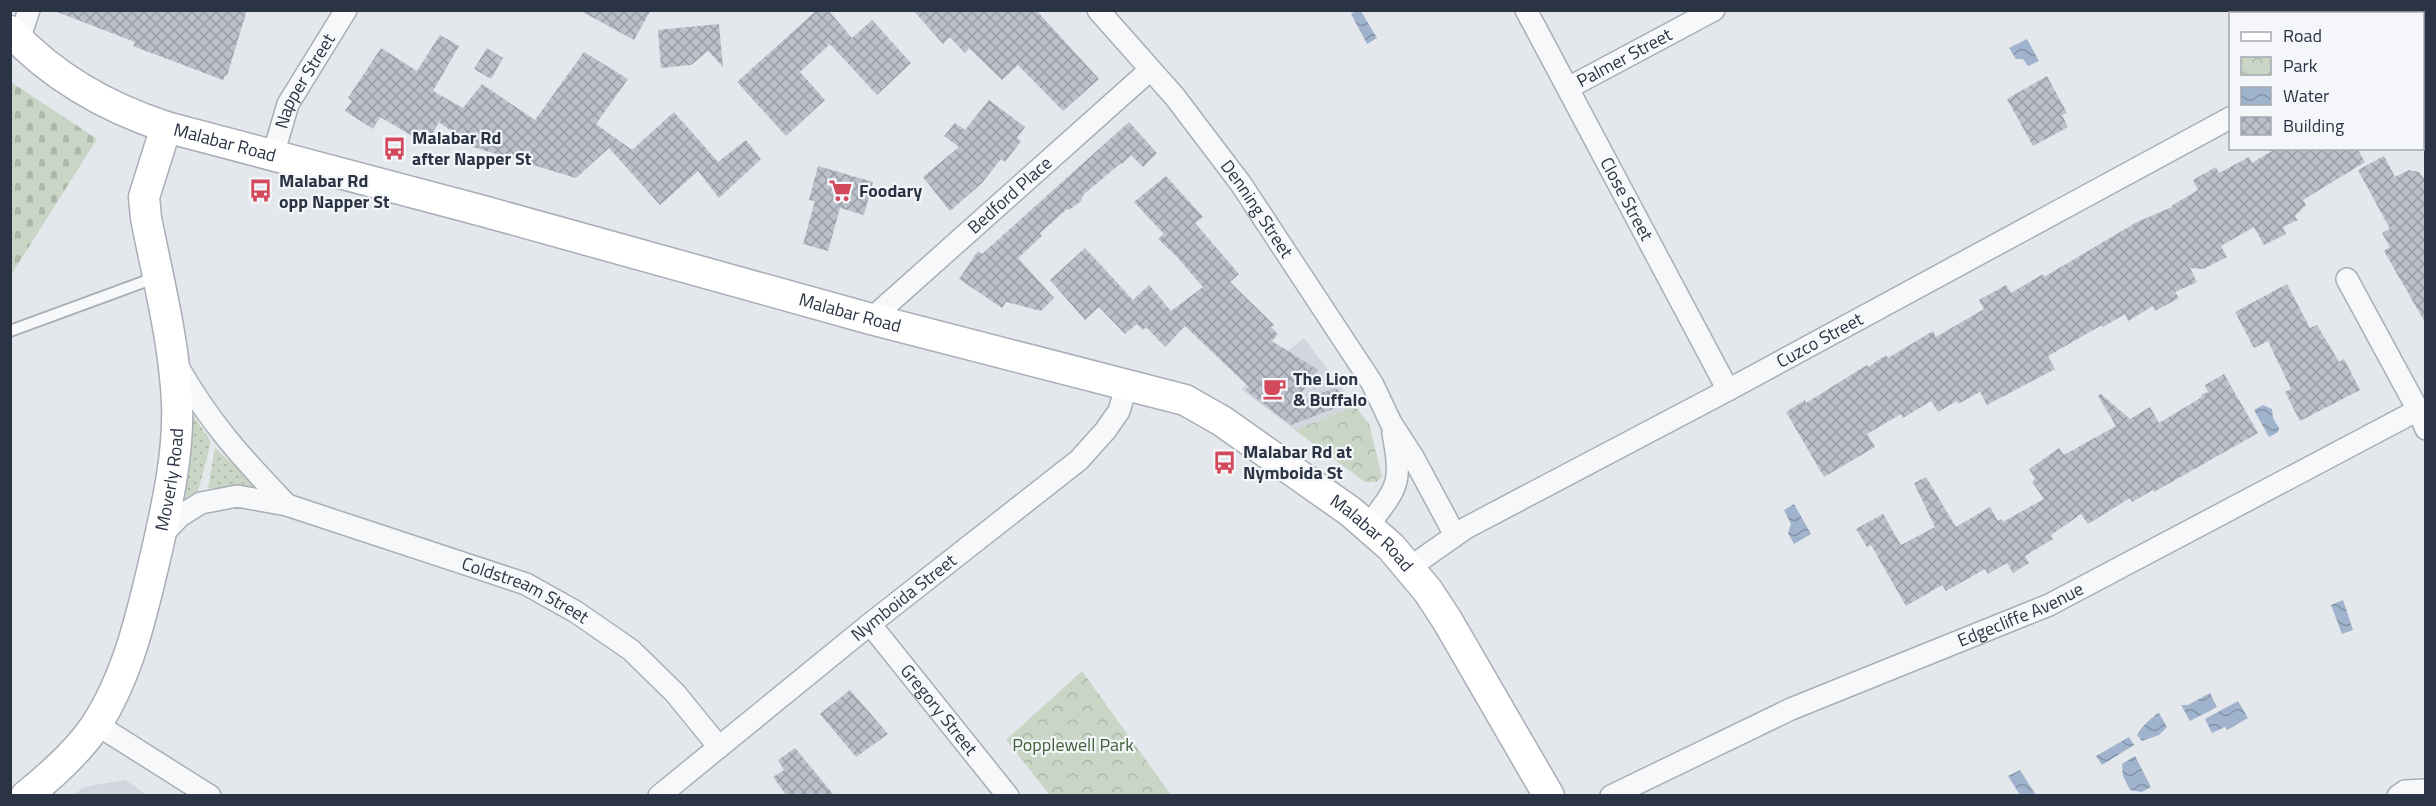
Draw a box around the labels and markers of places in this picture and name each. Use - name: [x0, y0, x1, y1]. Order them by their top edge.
- place label: Malabar Rd after Napper St: [412, 124, 532, 172]
- bus stop icon: Malabar Rd after Napper St: [381, 135, 407, 161]
- place label: Malabar Rd opp Napper St: [279, 167, 390, 215]
- place label: Foodary: [859, 177, 922, 204]
- bus stop icon: Malabar Rd opp Napper St: [248, 178, 274, 204]
- supermarket icon: Foodary: [828, 178, 854, 204]
- place label: The Lion & Buffalo: [1293, 365, 1367, 413]
- cafe icon: The Lion & Buffalo: [1262, 376, 1288, 402]
- place label: Malabar Rd at Nymboida St: [1243, 438, 1352, 486]
- bus stop icon: Malabar Rd at Nymboida St: [1212, 449, 1238, 475]

